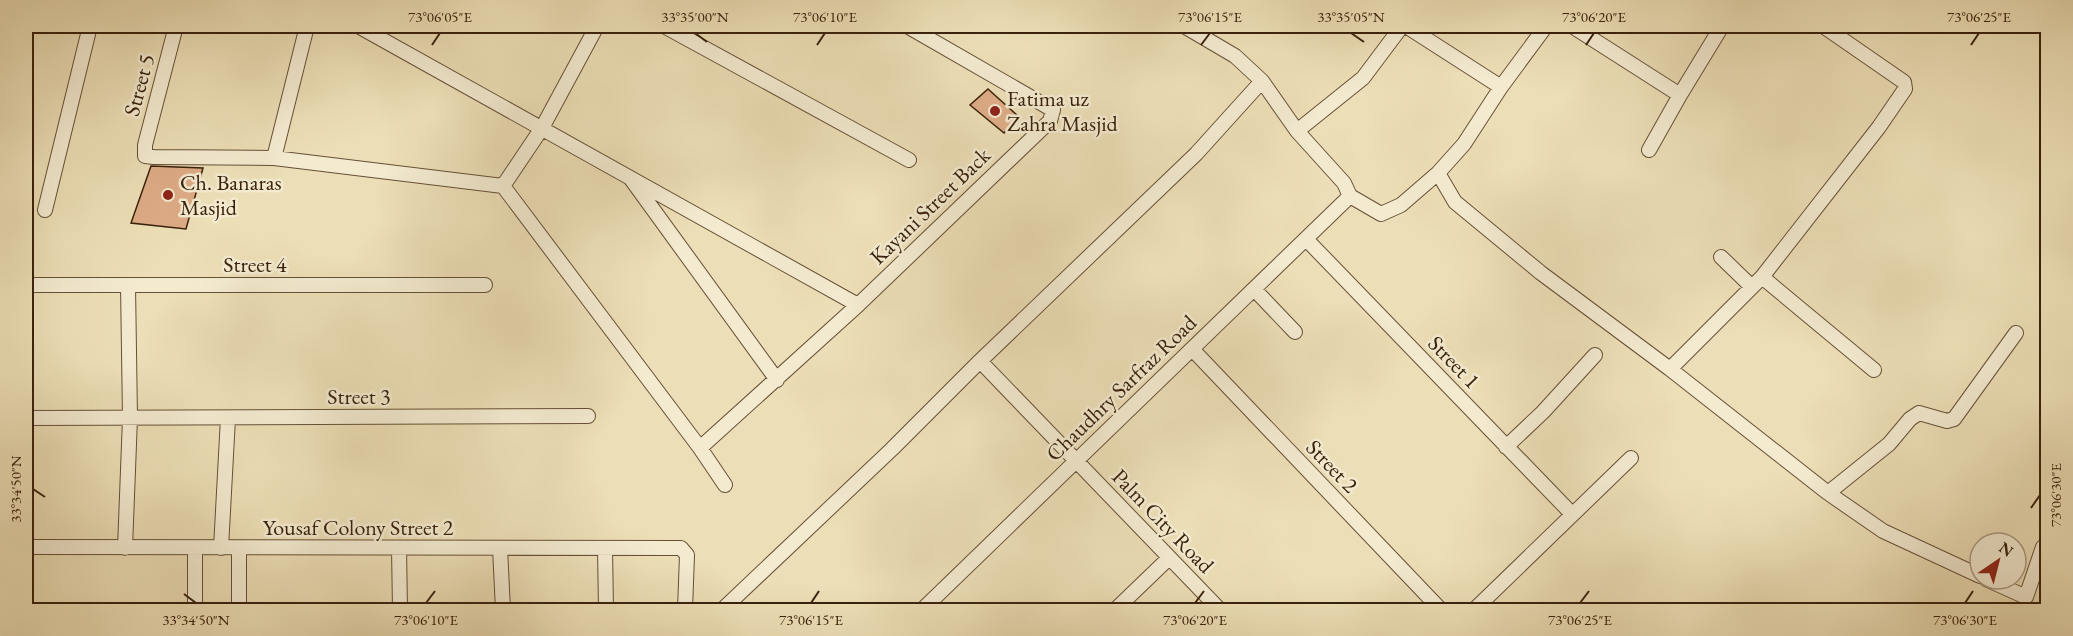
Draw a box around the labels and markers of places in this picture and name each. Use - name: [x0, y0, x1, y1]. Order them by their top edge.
- place label: Fatima uz Zahra Masjid: [1007, 84, 1119, 138]
- marker: Fatima uz Zahra Masjid: [988, 104, 1002, 118]
- place label: Ch. Banaras Masjid: [180, 168, 282, 222]
- marker: Ch. Banaras Masjid: [161, 188, 175, 202]

